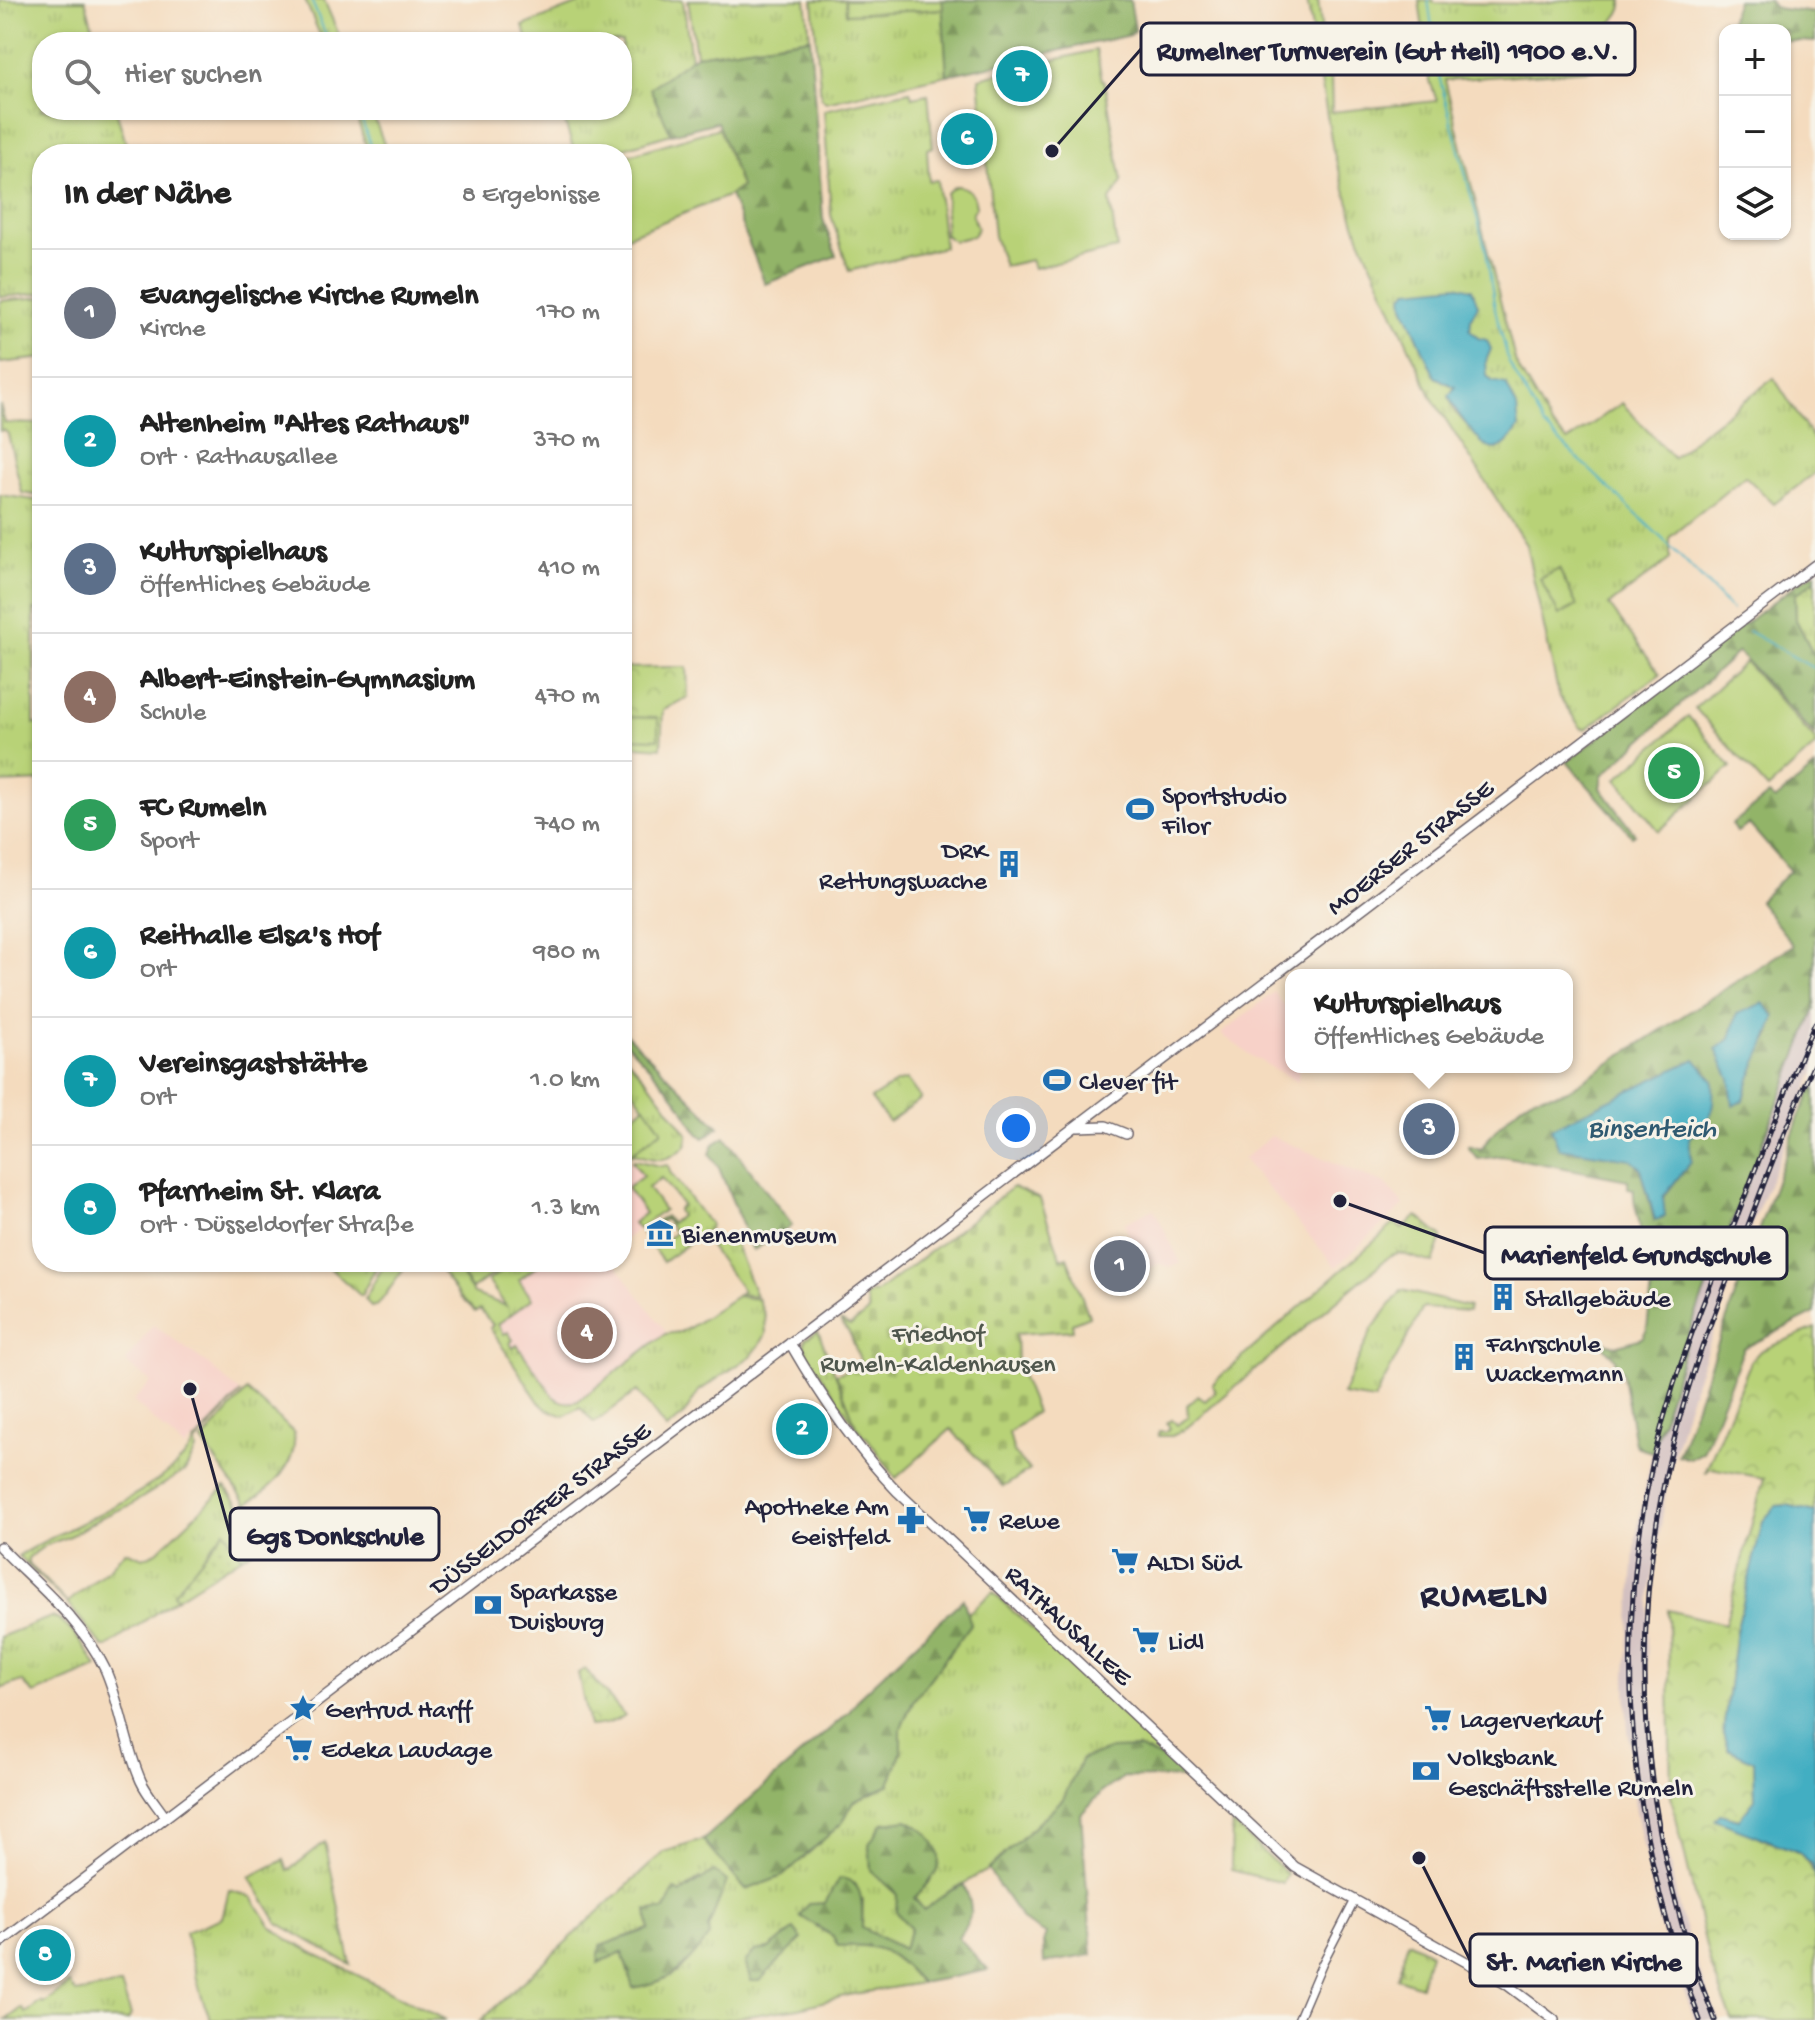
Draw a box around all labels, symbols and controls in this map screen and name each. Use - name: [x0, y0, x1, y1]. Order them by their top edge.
- callout: Rumelner Turnverein (Gut Heil) 1900 e.V.: [1141, 23, 1635, 75]
- map controls: [1719, 24, 1791, 240]
- button: +: [1719, 24, 1791, 96]
- search box: [32, 32, 632, 120]
- text: Rumelner Turnverein (Gut Heil) 1900 e.V.: [1156, 37, 1619, 70]
- pin: 7: [996, 46, 1048, 106]
- icon: search: [60, 54, 104, 98]
- text: Hier suchen: [124, 59, 262, 94]
- button: −: [1719, 96, 1791, 168]
- pin: 6: [941, 109, 993, 169]
- button: layers: [1719, 168, 1791, 240]
- text: In der Nähe: [64, 176, 231, 216]
- text: 8 Ergebnisse: [462, 181, 600, 212]
- text: Evangelische Kirche Rumeln: [140, 280, 478, 315]
- text: 1: [85, 298, 95, 329]
- text: 170 m: [537, 298, 600, 329]
- text: Kirche: [140, 315, 205, 346]
- text: Altenheim "Altes Rathaus": [140, 408, 470, 443]
- text: 2: [84, 426, 96, 457]
- text: 370 m: [534, 426, 600, 457]
- text: Ort · Rathausallee: [140, 443, 338, 474]
- text: Kulturspielhaus: [140, 536, 326, 571]
- text: 3: [83, 554, 97, 585]
- text: 410 m: [538, 554, 600, 585]
- text: Öffentliches Gebäude: [140, 571, 370, 602]
- text: Albert-Einstein-Gymnasium: [140, 664, 475, 699]
- text: 4: [84, 682, 96, 713]
- text: 470 m: [535, 682, 600, 713]
- text: Schule: [140, 699, 206, 730]
- pin: 5: [1648, 743, 1700, 803]
- street label: MOERSER STRASSE: [1322, 774, 1502, 924]
- place label: Sportstudio Filor: [1161, 783, 1287, 844]
- text: FC Rumeln: [140, 792, 266, 827]
- sports icon: Sportstudio Filor: [1125, 794, 1155, 824]
- text: 5: [83, 810, 97, 841]
- text: 740 m: [535, 810, 600, 841]
- text: Sport: [140, 827, 198, 858]
- place label: DRK Rettungswache: [819, 838, 990, 899]
- building icon: DRK Rettungswache: [994, 849, 1024, 879]
- text: Reithalle Elsa's Hof: [140, 920, 379, 955]
- text: 6: [83, 938, 97, 969]
- text: 980 m: [533, 938, 600, 969]
- text: Ort: [140, 955, 175, 986]
- popup: [1285, 969, 1573, 1073]
- text: Kulturspielhaus: [1314, 988, 1500, 1023]
- text: Öffentliches Gebäude: [1314, 1023, 1544, 1054]
- text: Vereinsgaststätte: [140, 1048, 367, 1083]
- sports icon: Clever fit: [1042, 1065, 1072, 1095]
- text: 7: [83, 1066, 97, 1097]
- text: 1.0 km: [530, 1066, 600, 1097]
- place label: Clever fit: [1079, 1069, 1179, 1100]
- text: Ort: [140, 1083, 175, 1114]
- pin: 3: [1403, 1099, 1455, 1159]
- your location: [996, 1108, 1036, 1148]
- water label: Binsenteich: [1588, 1114, 1717, 1147]
- text: Pfarrheim St. Klara: [140, 1176, 380, 1211]
- text: 8: [83, 1194, 97, 1225]
- text: 1.3 km: [532, 1194, 600, 1225]
- text: Ort · Düsseldorfer Straße: [140, 1211, 414, 1242]
- museum icon: Bienenmuseum: [645, 1218, 675, 1248]
- place label: Bienenmuseum: [681, 1222, 837, 1253]
- callout: Marienfeld Grundschule: [1485, 1227, 1787, 1279]
- pin: 1: [1094, 1236, 1146, 1296]
- text: Marienfeld Grundschule: [1501, 1241, 1773, 1274]
- building icon: Stallgebäude: [1488, 1282, 1518, 1312]
- place label: Stallgebäude: [1525, 1286, 1671, 1317]
- pin: 4: [561, 1303, 613, 1363]
- park label: Friedhof Rumeln-Kaldenhausen: [820, 1321, 1056, 1382]
- place label: Fahrschule Wackermann: [1485, 1331, 1624, 1392]
- building icon: Fahrschule Wackermann: [1449, 1342, 1479, 1372]
- pin: 2: [776, 1399, 828, 1459]
- street label: DÜSSELDORFER STRASSE: [423, 1417, 659, 1605]
- place label: Apotheke Am Geistfeld: [744, 1494, 891, 1555]
- supermarket icon: Rewe: [962, 1504, 992, 1534]
- pharmacy icon: Apotheke Am Geistfeld: [896, 1505, 926, 1535]
- callout: Ggs Donkschule: [230, 1508, 439, 1560]
- place label: Rewe: [999, 1508, 1060, 1539]
- text: Ggs Donkschule: [246, 1522, 425, 1555]
- supermarket icon: ALDI Süd: [1110, 1546, 1140, 1576]
- place label: ALDI Süd: [1147, 1550, 1242, 1581]
- street label: RATHAUSALLEE: [997, 1560, 1138, 1695]
- place label: Sparkasse Duisburg: [508, 1579, 618, 1640]
- district label: RUMELN: [1421, 1579, 1549, 1619]
- bank icon: Sparkasse Duisburg: [473, 1590, 503, 1620]
- supermarket icon: Lidl: [1131, 1625, 1161, 1655]
- place label: Lidl: [1168, 1629, 1204, 1660]
- place icon: Gertrud Harff: [288, 1693, 318, 1723]
- place label: Gertrud Harff: [325, 1697, 474, 1728]
- supermarket icon: Lagerverkauf: [1423, 1703, 1453, 1733]
- place label: Lagerverkauf: [1460, 1707, 1604, 1738]
- supermarket icon: Edeka Laudage: [284, 1733, 314, 1763]
- place label: Edeka Laudage: [321, 1737, 493, 1768]
- place label: Volksbank Geschäftsstelle Rumeln: [1447, 1745, 1694, 1806]
- bank icon: Volksbank Geschäftsstelle Rumeln: [1411, 1756, 1441, 1786]
- pin: 8: [19, 1925, 71, 1985]
- callout: St. Marien Kirche: [1470, 1934, 1697, 1986]
- text: St. Marien Kirche: [1486, 1948, 1683, 1981]

